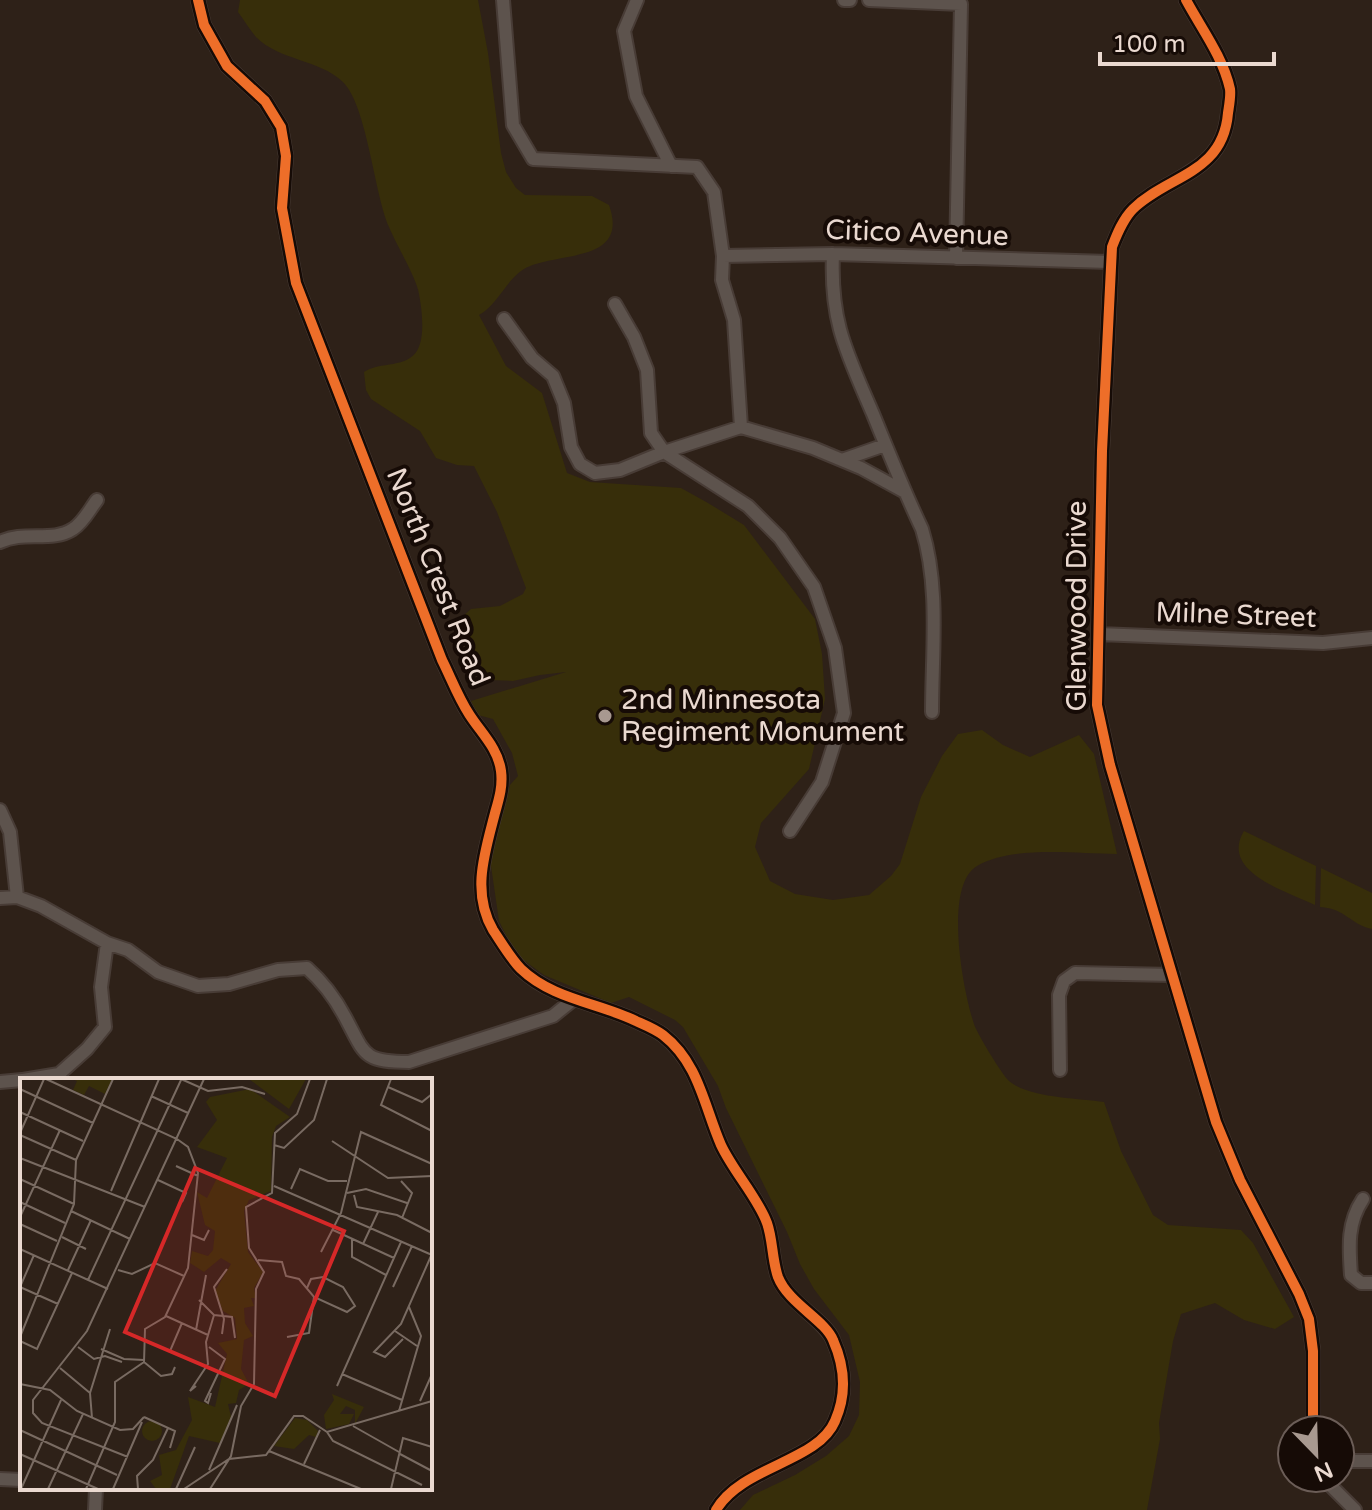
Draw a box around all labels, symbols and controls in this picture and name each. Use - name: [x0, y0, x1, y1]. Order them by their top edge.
- scale bar: [1100, 16, 1274, 66]
- text: 100 m: [1112, 30, 1186, 59]
- street label: Citico Avenue: [825, 213, 1009, 253]
- street label: North Crest Road: [379, 463, 497, 691]
- street label: Glenwood Drive: [1060, 501, 1094, 711]
- street label: Milne Street: [1155, 595, 1317, 635]
- place label: 2nd Minnesota Regiment Monument: [621, 683, 905, 749]
- marker: 2nd Minnesota Regiment Monument: [596, 707, 614, 725]
- inset map: [20, 1078, 432, 1490]
- north arrow: [1276, 1414, 1356, 1494]
- text: N: [1310, 1456, 1337, 1487]

